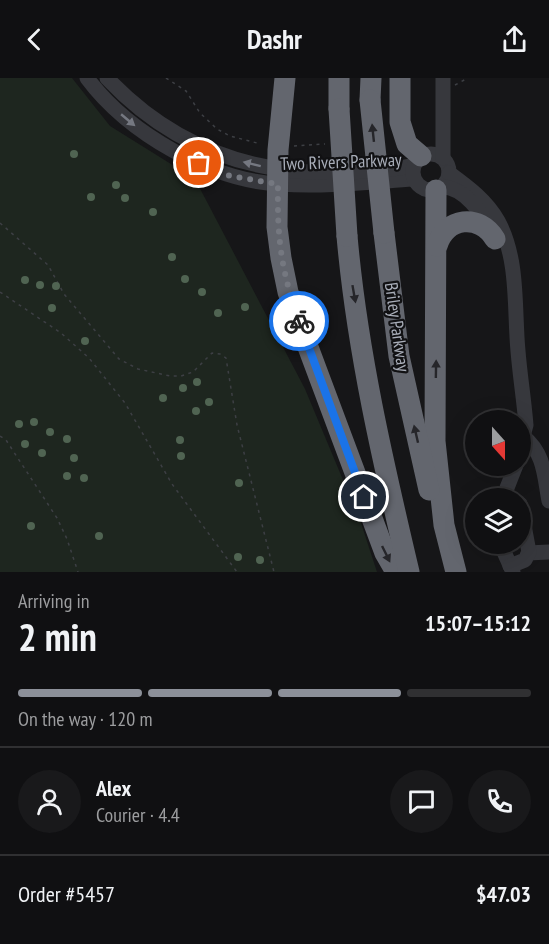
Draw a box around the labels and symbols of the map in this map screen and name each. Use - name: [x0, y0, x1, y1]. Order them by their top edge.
- one-way arrow: [120, 113, 136, 126]
- one-way arrow: [369, 124, 378, 143]
- pin: [173, 137, 224, 188]
- street label: Two Rivers Parkway: [280, 148, 402, 175]
- one-way arrow: [242, 158, 261, 168]
- street label: Briley Parkway: [380, 281, 415, 373]
- one-way arrow: [350, 285, 359, 304]
- courier: [269, 291, 329, 351]
- one-way arrow: [431, 359, 441, 378]
- north arrow: [465, 410, 531, 476]
- one-way arrow: [411, 424, 421, 443]
- pin: [338, 471, 389, 522]
- one-way arrow: [381, 545, 391, 562]

